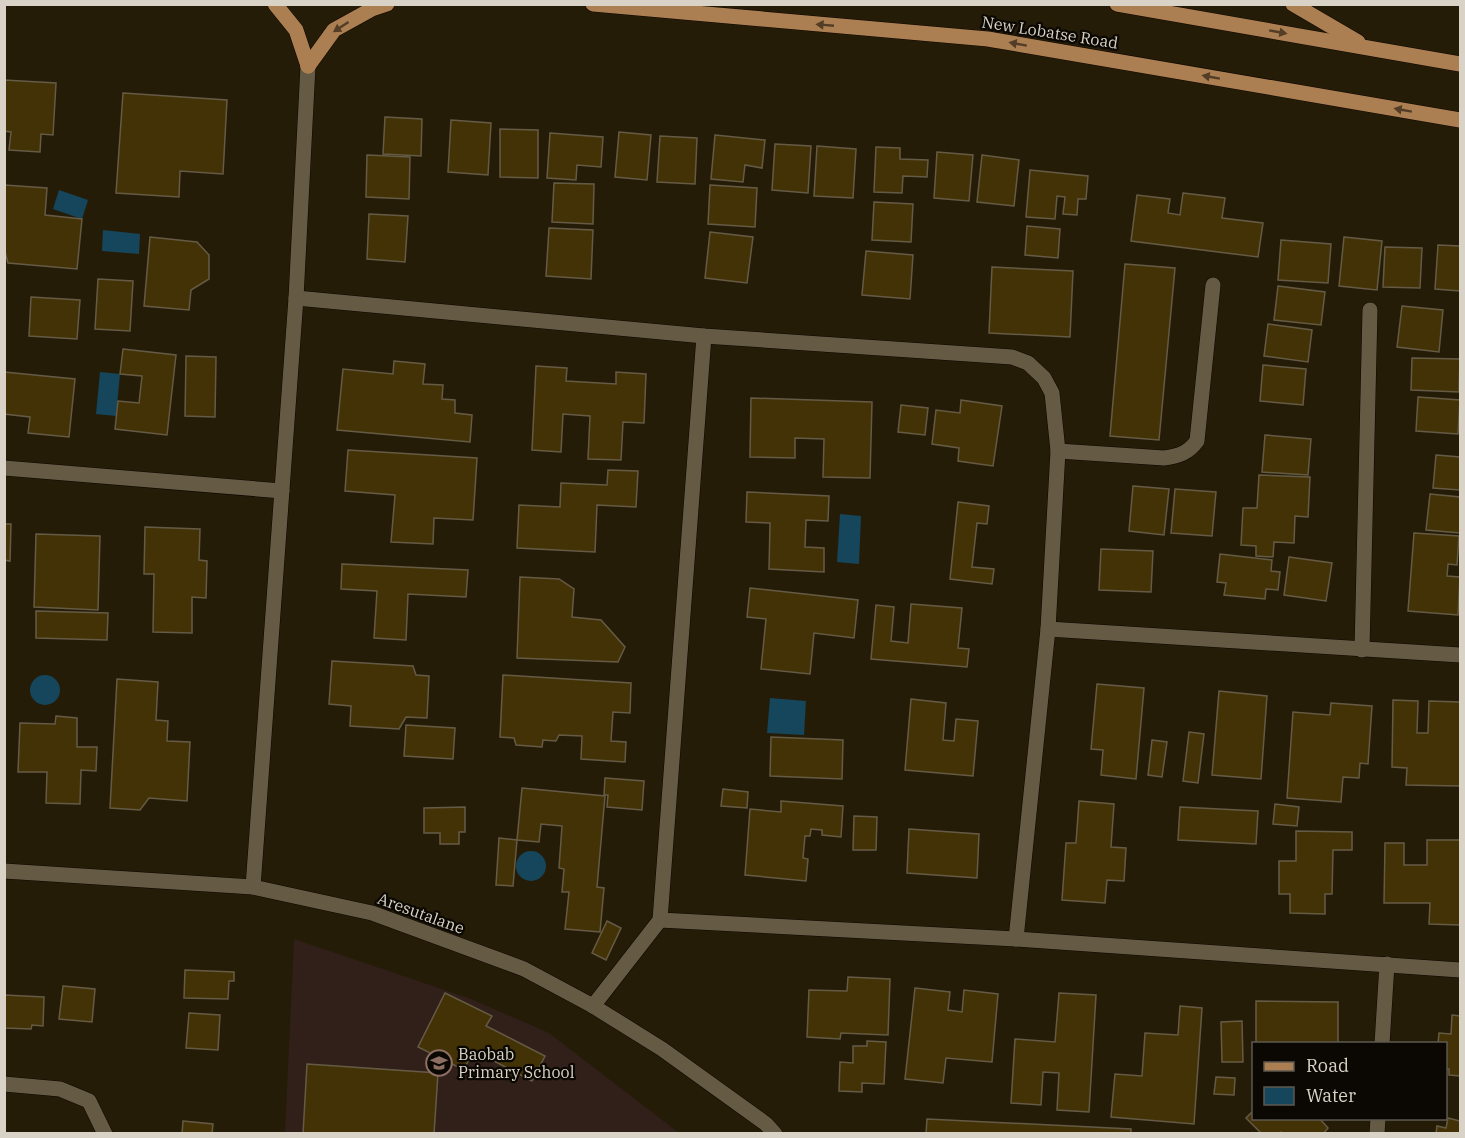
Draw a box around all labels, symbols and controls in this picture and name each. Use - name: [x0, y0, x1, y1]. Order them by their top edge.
- street label: New Lobatse Road: [980, 11, 1120, 53]
- one-way arrow: [815, 20, 834, 30]
- one-way arrow: [333, 21, 349, 32]
- one-way arrow: [1269, 28, 1288, 37]
- one-way arrow: [1009, 40, 1028, 49]
- one-way arrow: [1201, 73, 1220, 82]
- one-way arrow: [1393, 106, 1412, 115]
- street label: Aresutalane: [375, 888, 467, 938]
- legend: [1252, 1042, 1447, 1120]
- place label: Baobab Primary School: [458, 1044, 575, 1082]
- school or university icon: Baobab Primary School: [424, 1048, 454, 1078]
- text: Road: [1306, 1054, 1349, 1077]
- text: Water: [1306, 1084, 1356, 1107]

